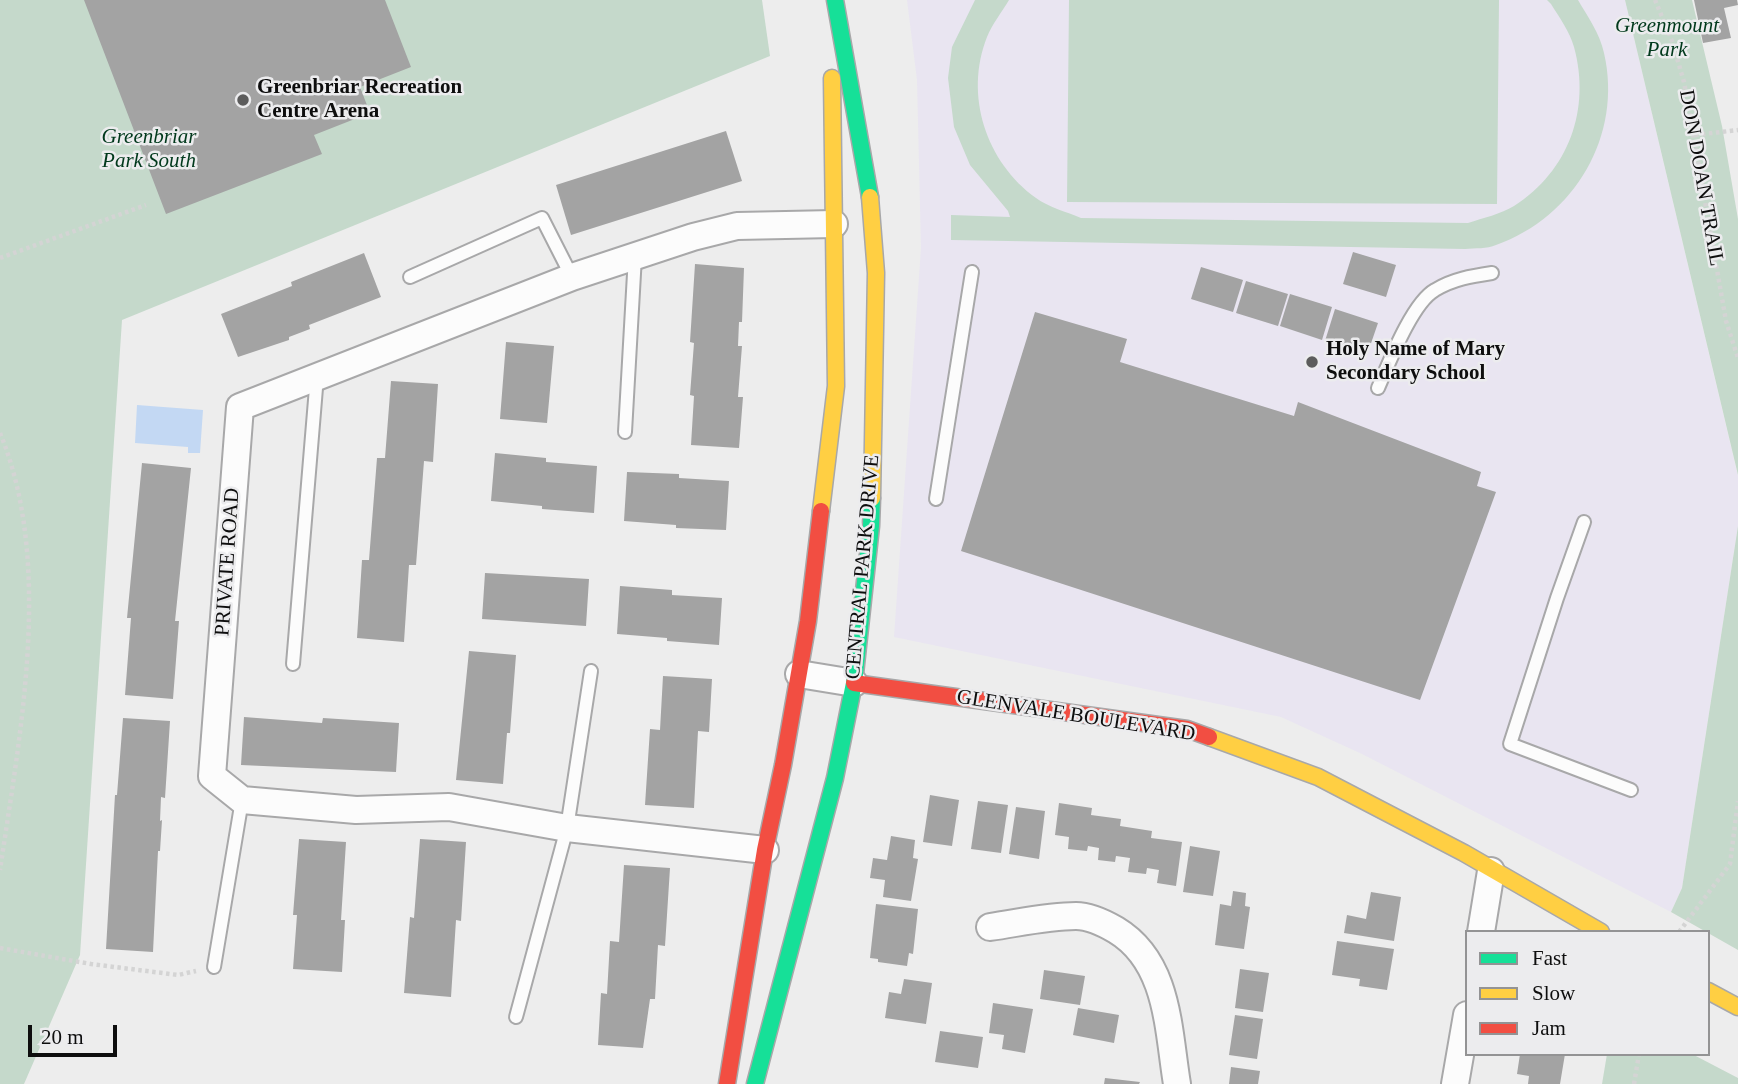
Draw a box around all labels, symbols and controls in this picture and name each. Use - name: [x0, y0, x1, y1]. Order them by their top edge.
- park label: Greenmount Park: [1615, 13, 1719, 63]
- place label: Greenbriar Recreation Centre Arena: [257, 75, 462, 125]
- street label: DON DOAN TRAIL: [1673, 88, 1729, 268]
- marker: Greenbriar Recreation Centre Arena: [235, 92, 251, 108]
- park label: Greenbriar Park South: [102, 124, 196, 174]
- place label: Holy Name of Mary Secondary School: [1326, 337, 1505, 387]
- marker: Holy Name of Mary Secondary School: [1304, 354, 1320, 370]
- street label: CENTRAL PARK DRIVE: [841, 454, 885, 680]
- street label: PRIVATE ROAD: [210, 487, 246, 637]
- street label: GLENVALE BOULEVARD: [955, 685, 1197, 747]
- legend: [1465, 930, 1710, 1056]
- text: Fast: [1532, 946, 1567, 970]
- text: Slow: [1532, 981, 1575, 1005]
- scale bar: [32, 1010, 121, 1054]
- text: Jam: [1532, 1016, 1566, 1040]
- text: 20 m: [41, 1025, 84, 1049]

